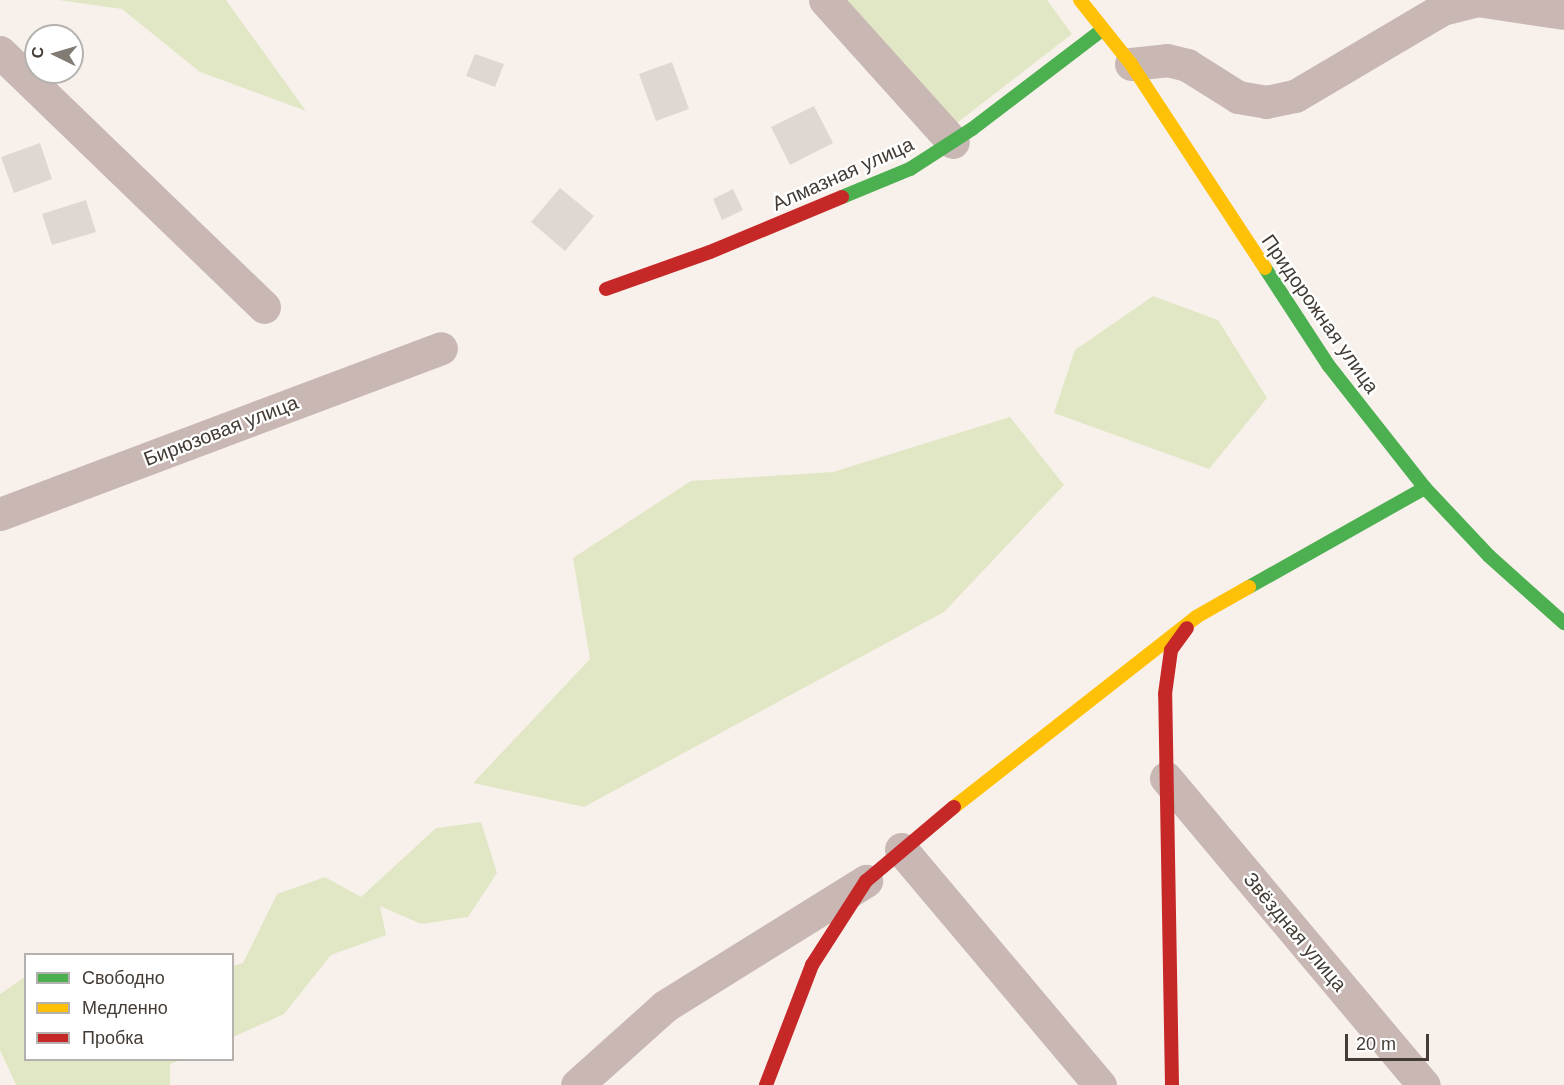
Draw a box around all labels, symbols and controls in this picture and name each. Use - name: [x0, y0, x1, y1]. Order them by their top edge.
- north arrow: [24, 24, 84, 84]
- text: С: [29, 46, 47, 59]
- street label: Алмазная улица: [769, 132, 917, 216]
- street label: Придорожная улица: [1256, 230, 1384, 398]
- street label: Бирюзовая улица: [140, 391, 302, 471]
- street label: Звёздная улица: [1238, 868, 1352, 996]
- legend: [24, 953, 234, 1061]
- text: Свободно: [82, 968, 165, 988]
- text: Медленно: [82, 998, 168, 1018]
- scale bar: [1348, 1022, 1432, 1060]
- text: Пробка: [82, 1028, 144, 1048]
- text: 20 m: [1356, 1034, 1396, 1054]

